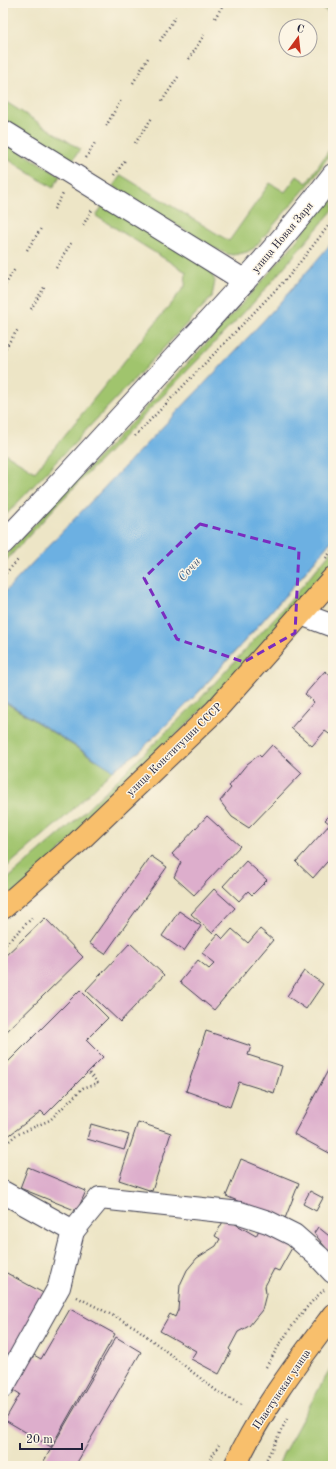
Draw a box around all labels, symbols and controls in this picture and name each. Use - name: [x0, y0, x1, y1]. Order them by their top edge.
- north arrow: [278, 18, 318, 58]
- text: С: [295, 24, 305, 36]
- street label: улица Новая Заря: [250, 200, 316, 275]
- water label: Сочи: [176, 556, 203, 584]
- street label: улица Конституции СССР: [125, 702, 225, 799]
- street label: Пластунская улица: [251, 1347, 313, 1432]
- scale bar: [20, 1425, 82, 1451]
- text: 20 m: [26, 1434, 53, 1446]

